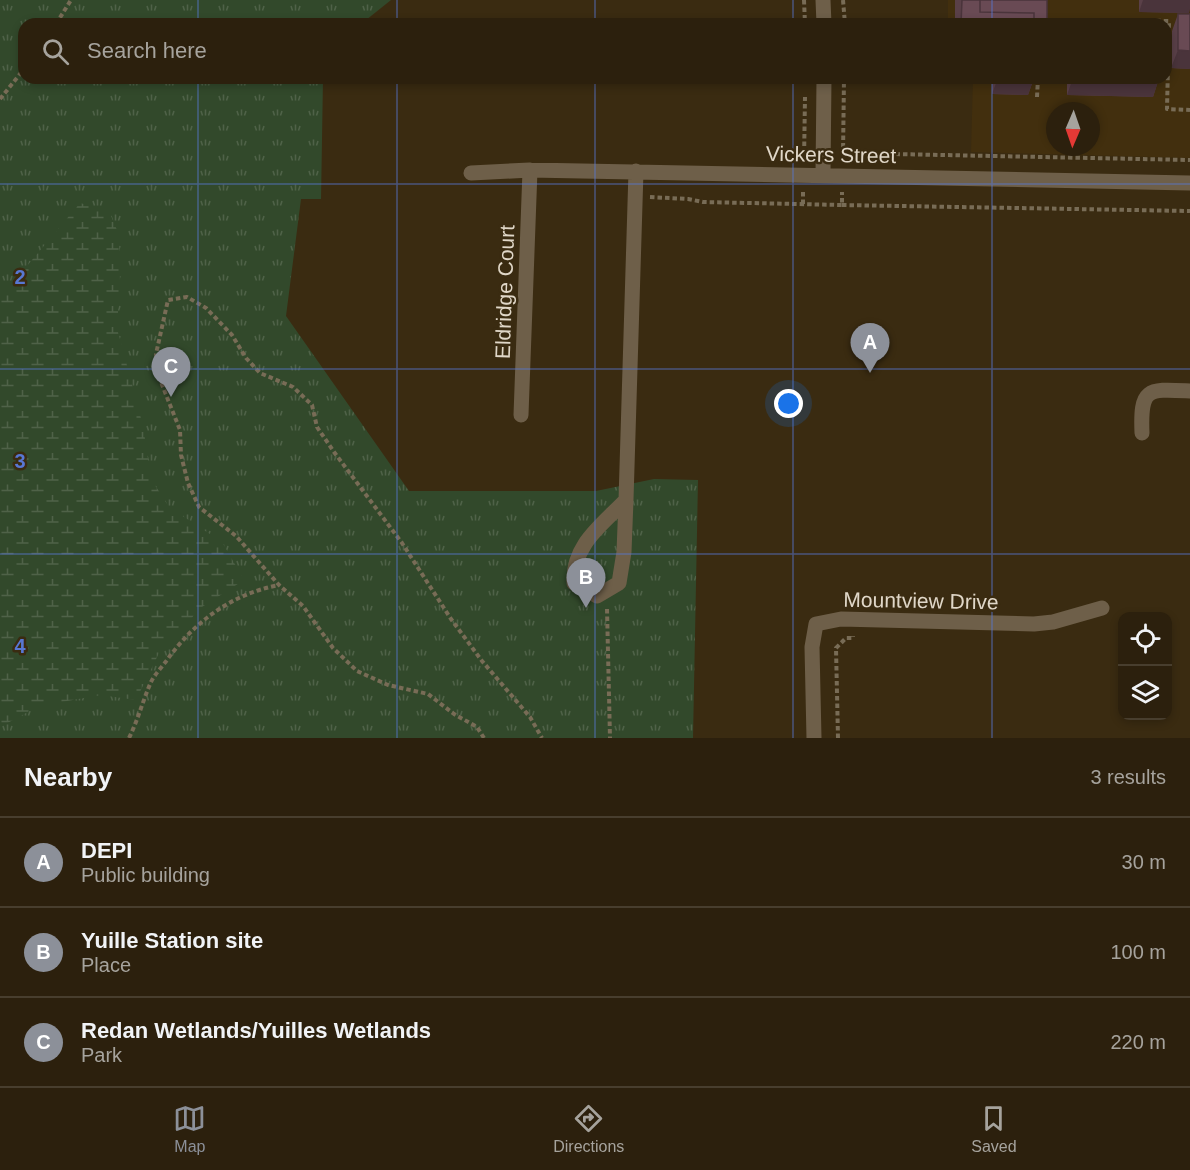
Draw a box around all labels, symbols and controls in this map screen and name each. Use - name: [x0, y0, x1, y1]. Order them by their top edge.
- search box: [18, 18, 1172, 84]
- icon: search: [39, 35, 72, 68]
- text: Search here: [87, 38, 207, 63]
- north arrow: [1046, 102, 1100, 156]
- street label: Vickers Street: [766, 142, 897, 167]
- street label: Eldridge Court: [491, 224, 518, 359]
- text: 2: [14, 266, 26, 288]
- pin: A: [850, 324, 890, 373]
- pin: C: [152, 348, 190, 397]
- your location: [774, 389, 803, 418]
- text: 3: [14, 450, 26, 472]
- pin: B: [566, 558, 606, 608]
- street label: Mountview Drive: [843, 588, 999, 613]
- map controls: [1118, 612, 1172, 720]
- button: locate: [1118, 612, 1172, 666]
- text: 4: [14, 635, 26, 657]
- button: layers: [1118, 666, 1172, 720]
- text: Nearby: [24, 762, 112, 792]
- text: 3 results: [1090, 766, 1166, 788]
- text: DEPI: [81, 838, 132, 863]
- text: A: [36, 851, 51, 873]
- text: 30 m: [1122, 851, 1166, 873]
- text: Public building: [81, 864, 210, 886]
- text: Yuille Station site: [81, 928, 263, 953]
- text: B: [36, 941, 51, 963]
- text: 100 m: [1110, 941, 1166, 963]
- text: Place: [81, 954, 131, 976]
- text: Redan Wetlands/Yuilles Wetlands: [81, 1018, 431, 1043]
- text: C: [36, 1031, 51, 1053]
- text: 220 m: [1110, 1031, 1166, 1053]
- text: Park: [81, 1044, 122, 1066]
- tab: Map: [173, 1102, 206, 1156]
- tab: Directions: [553, 1102, 624, 1156]
- tab: Saved: [971, 1102, 1017, 1156]

